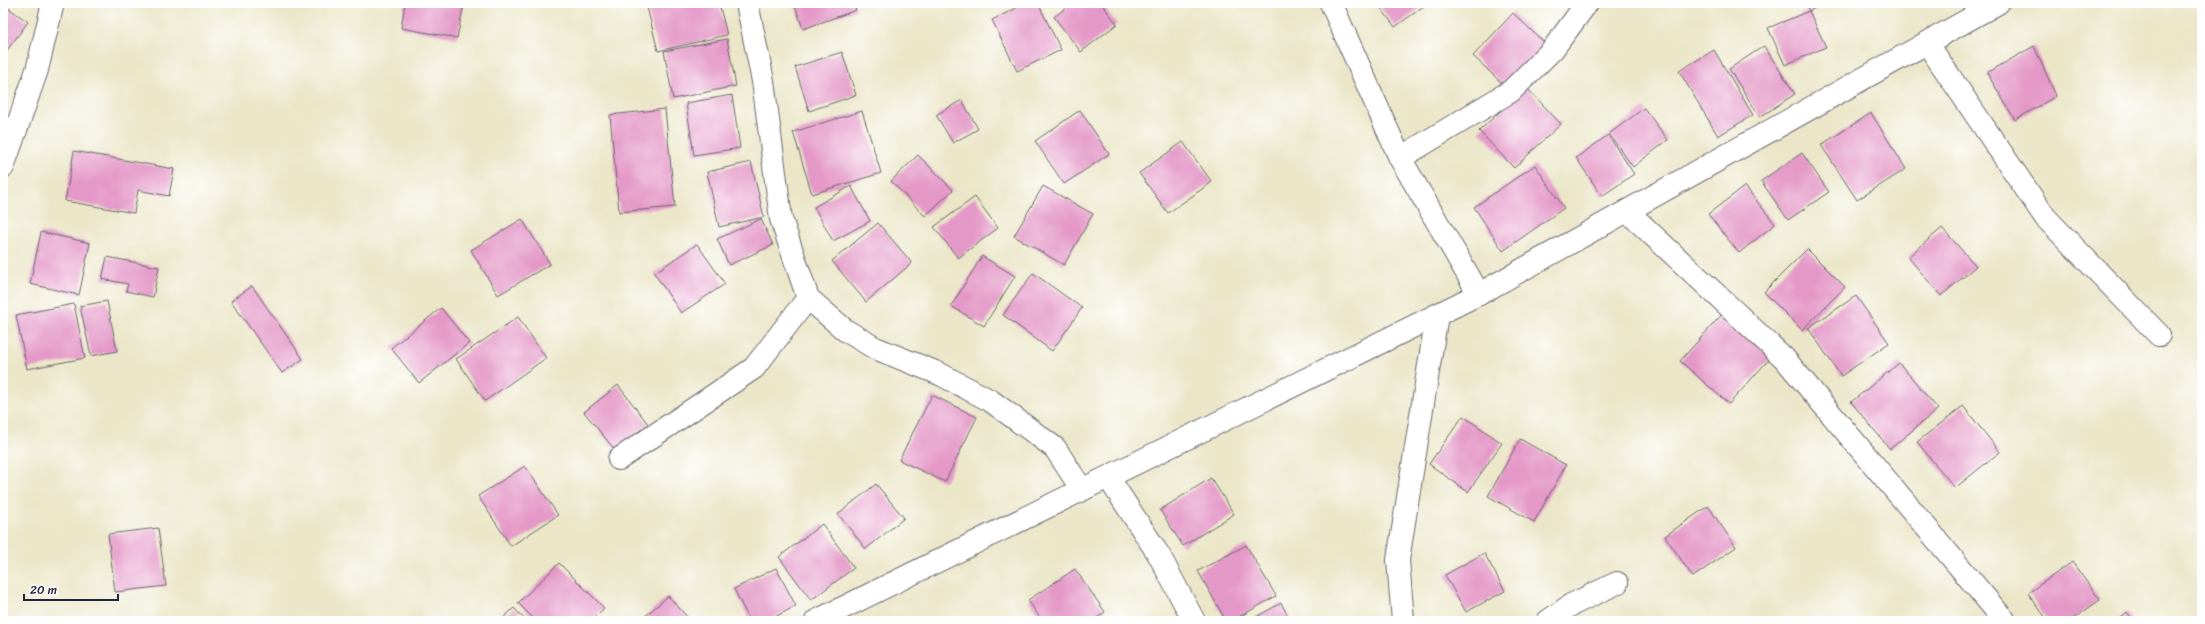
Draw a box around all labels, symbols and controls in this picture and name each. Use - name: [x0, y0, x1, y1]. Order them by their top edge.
- scale bar: [24, 576, 118, 602]
- text: 20 m: [30, 579, 57, 601]

